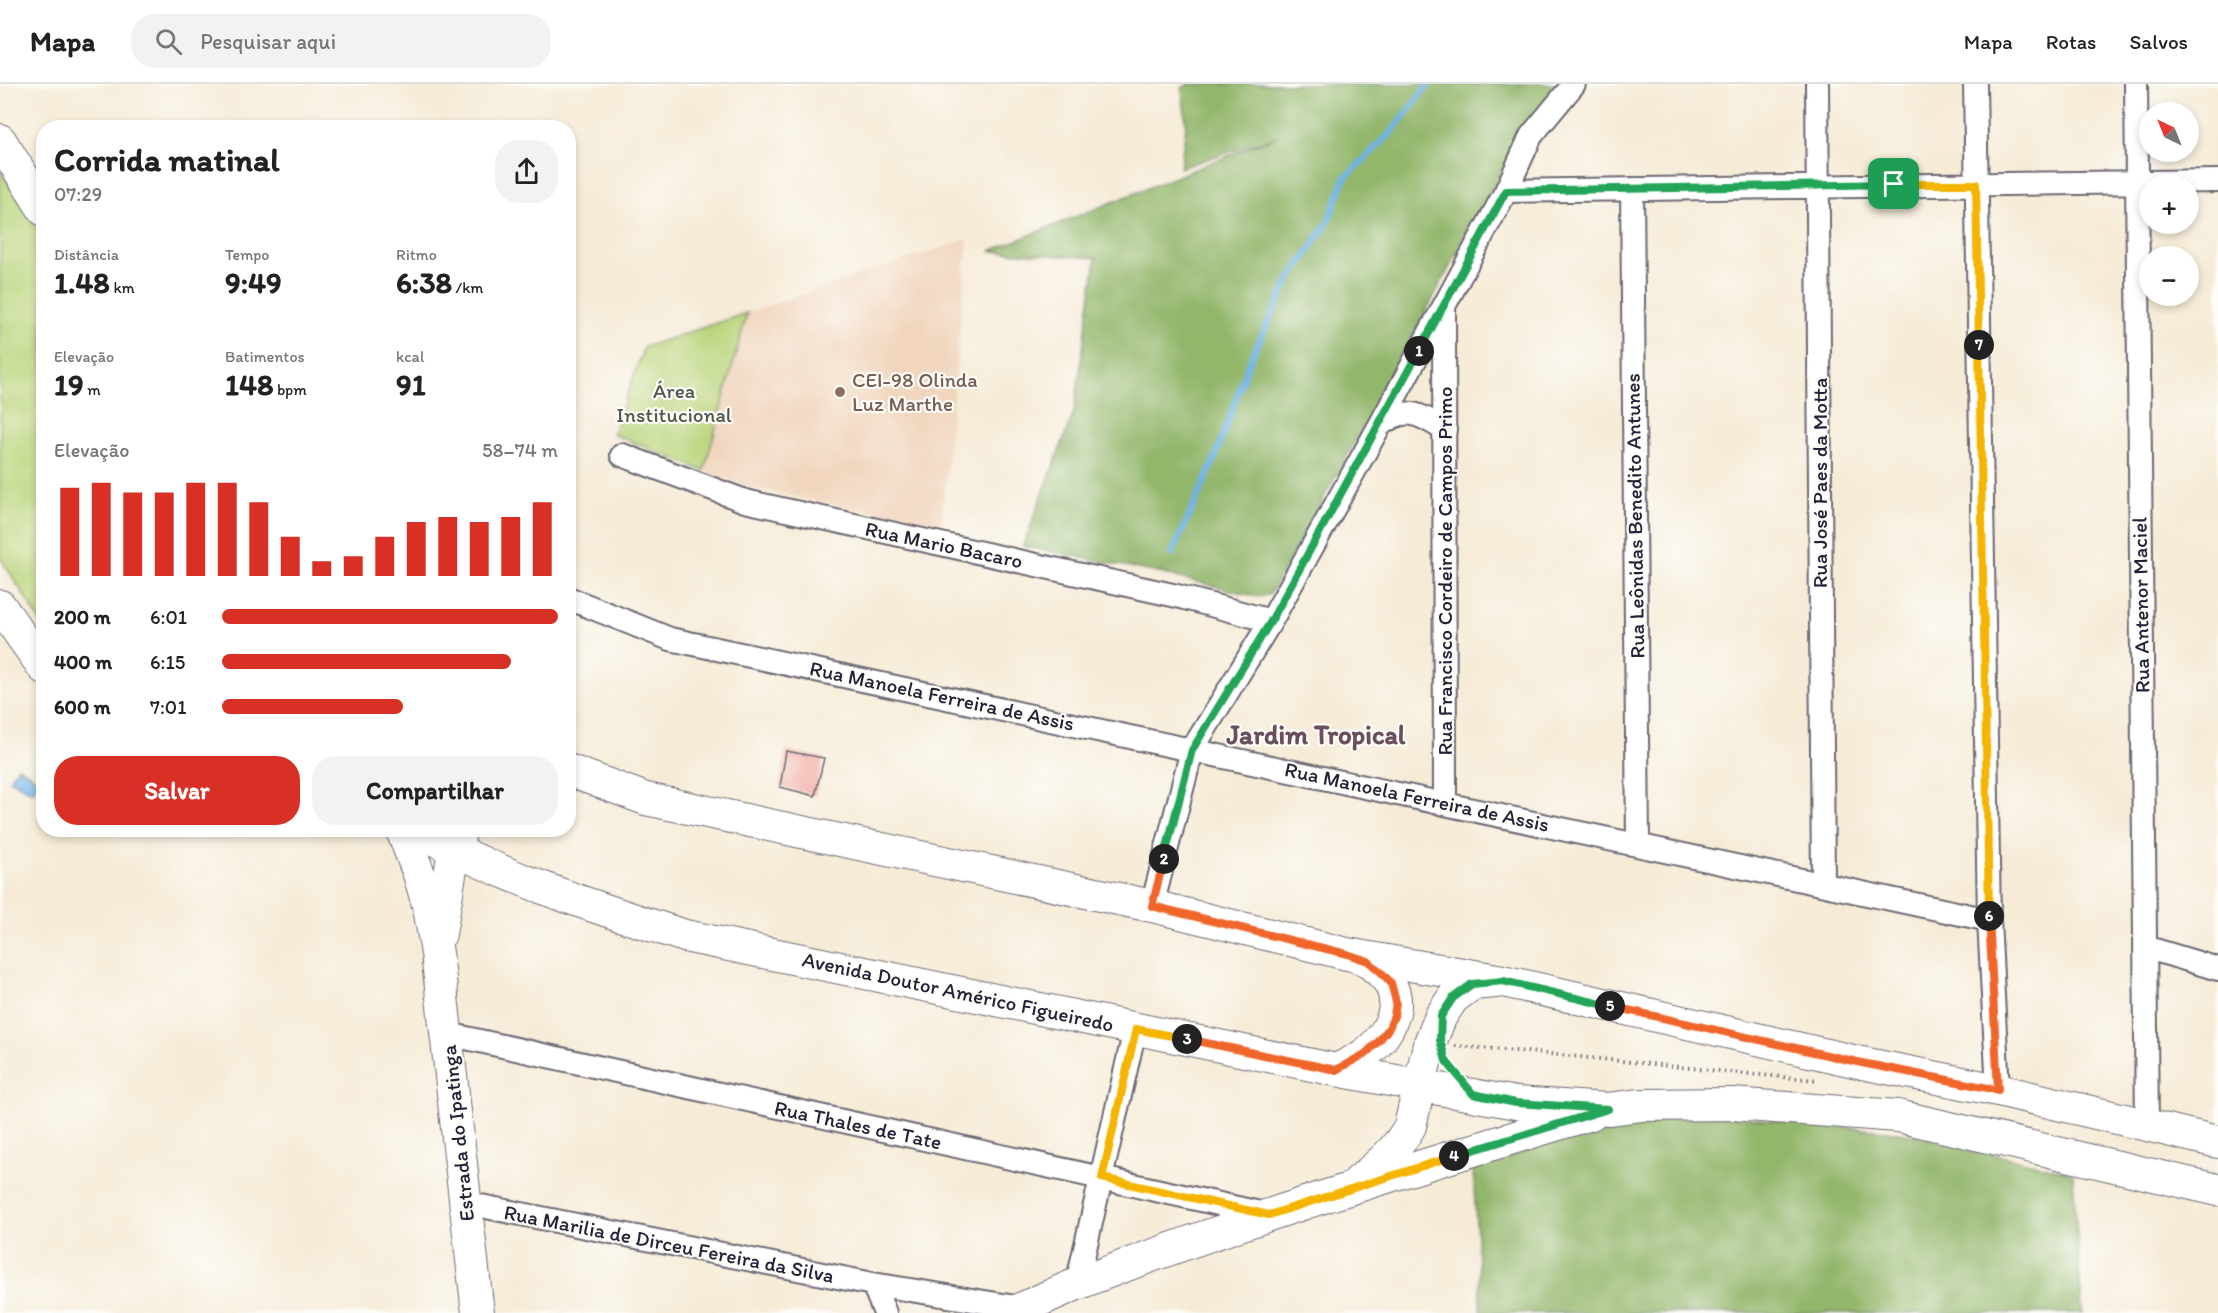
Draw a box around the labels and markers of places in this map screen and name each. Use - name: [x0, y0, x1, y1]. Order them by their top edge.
- pin: [1868, 158, 1919, 209]
- pin: 7: [1964, 330, 1994, 360]
- pin: 1: [1404, 336, 1434, 366]
- place label: CEI-98 Olinda Luz Marthe: [852, 367, 978, 416]
- marker: CEI-98 Olinda Luz Marthe: [833, 385, 847, 399]
- pin: 2: [1149, 844, 1179, 874]
- pin: 6: [1974, 901, 2004, 931]
- pin: 5: [1595, 991, 1625, 1021]
- pin: 3: [1172, 1024, 1202, 1054]
- pin: 4: [1439, 1141, 1469, 1171]

